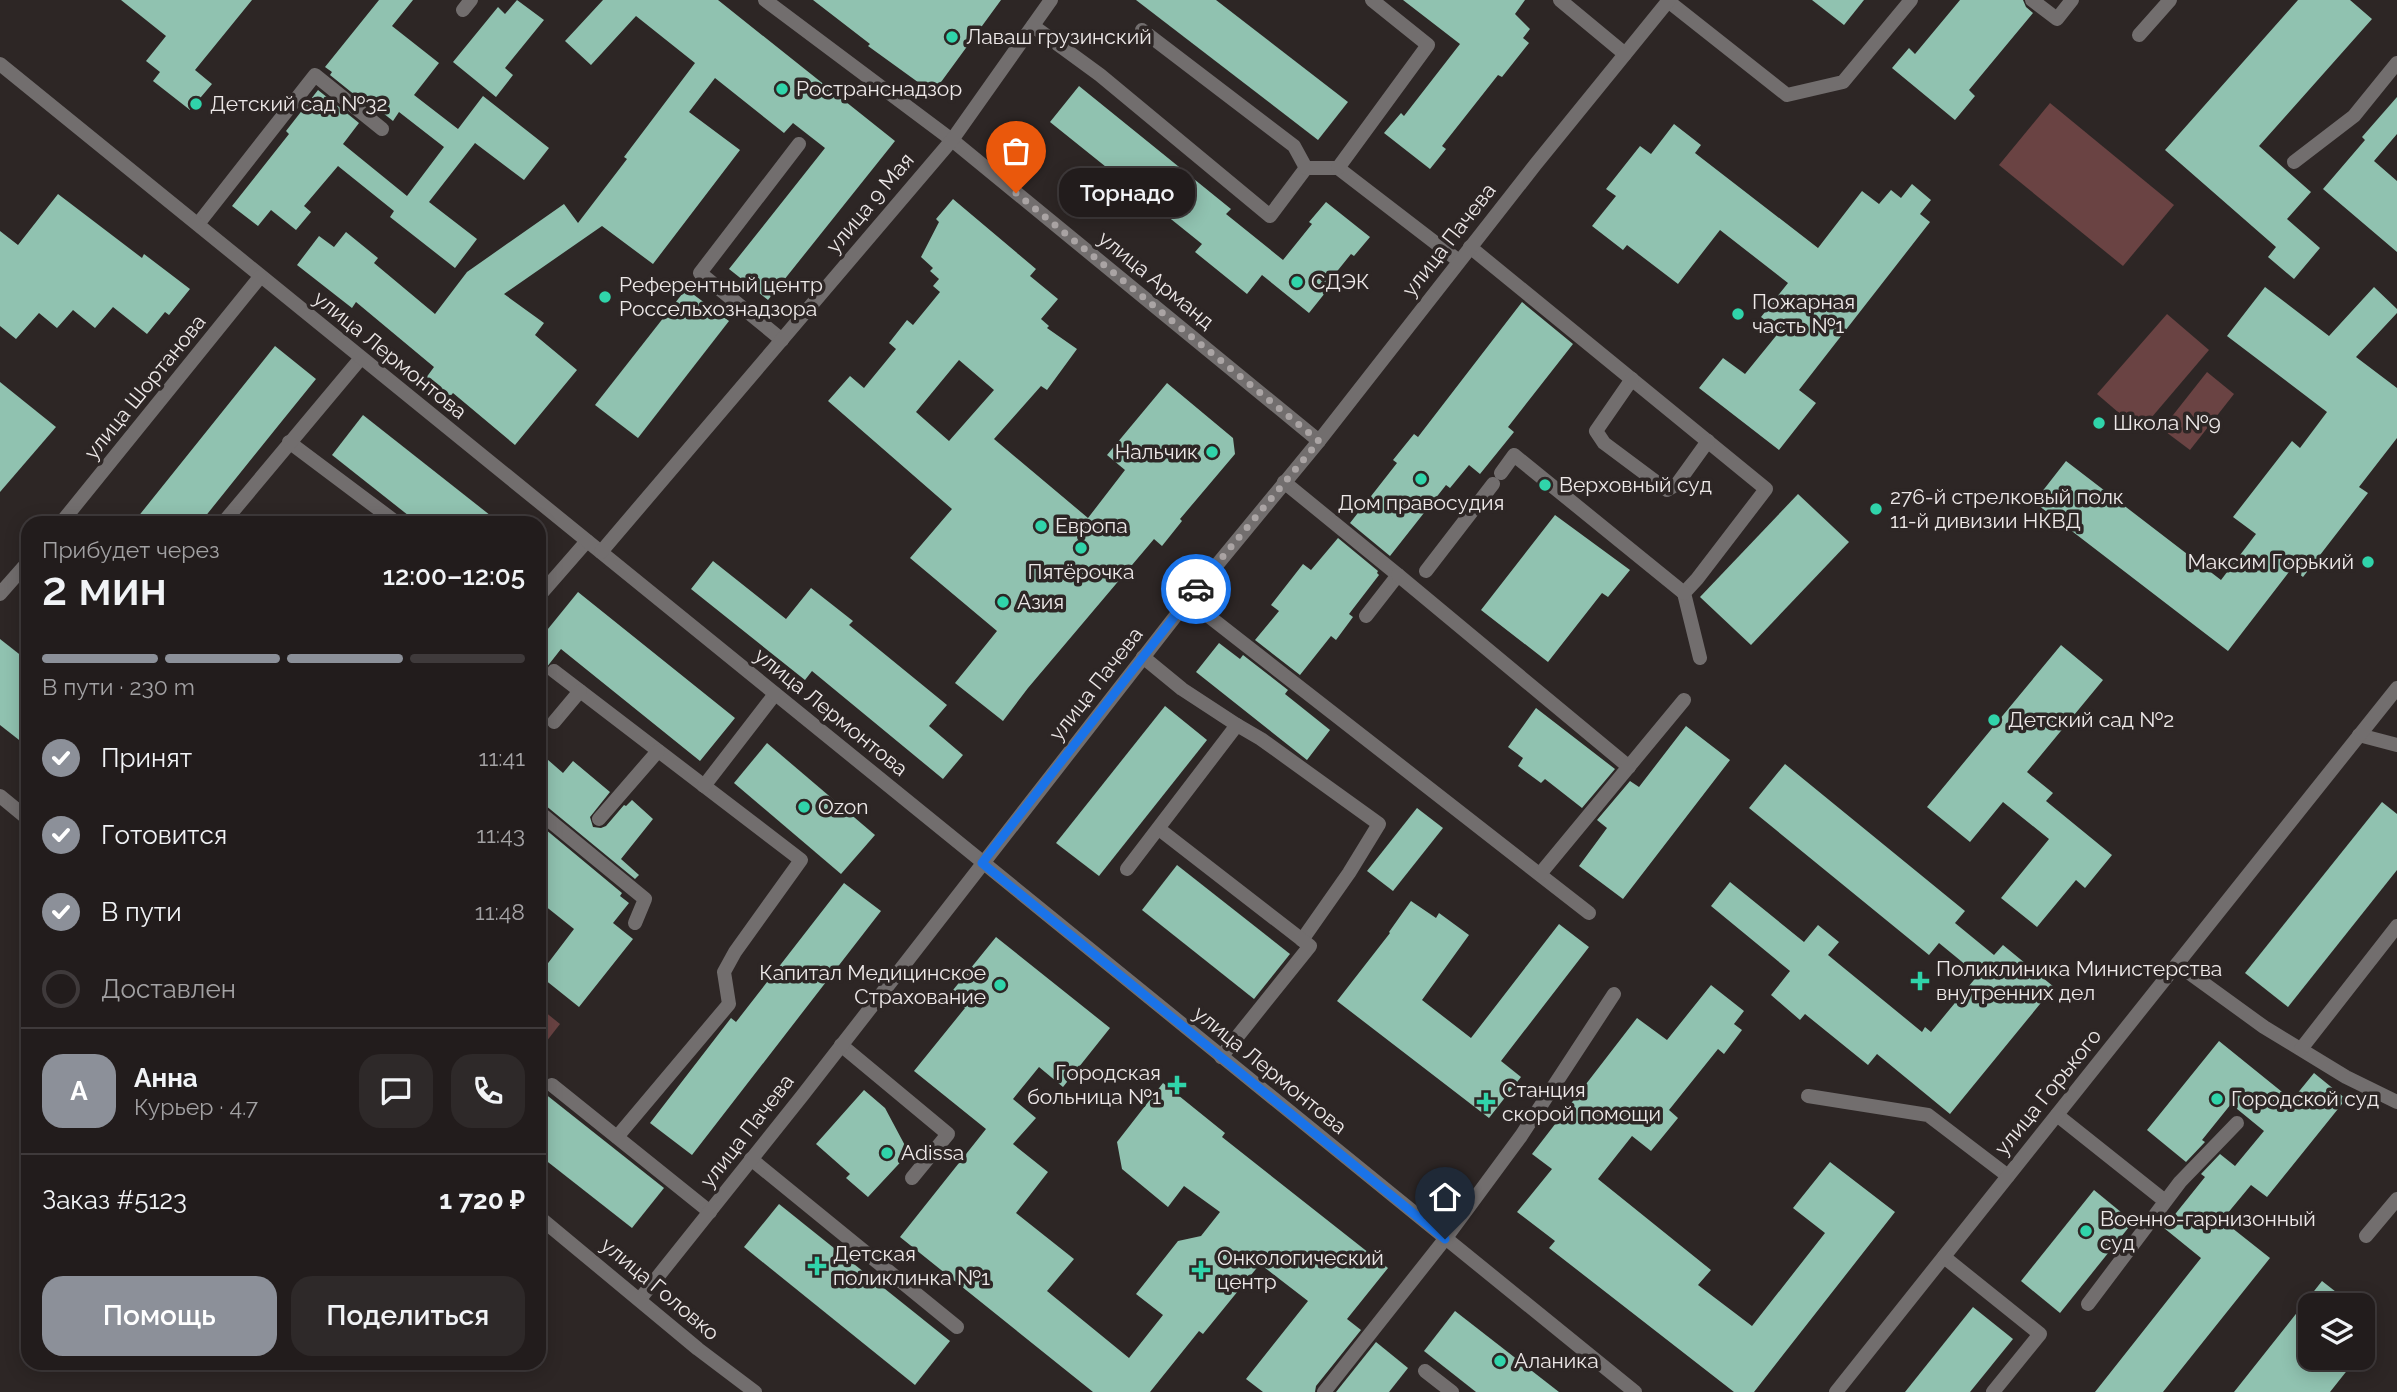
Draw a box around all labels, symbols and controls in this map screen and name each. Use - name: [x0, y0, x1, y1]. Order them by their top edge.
- place label: Лаваш грузинский: [966, 24, 1152, 49]
- marker: Лаваш грузинский: [944, 29, 960, 45]
- place label: Ространснадзор: [796, 76, 962, 101]
- marker: Ространснадзор: [774, 81, 790, 97]
- place label: Детский сад №32: [210, 91, 387, 116]
- marker: Детский сад №32: [188, 96, 204, 112]
- pin: [986, 121, 1046, 193]
- icon: bag: [997, 132, 1035, 170]
- street label: улица 9 Мая: [820, 148, 919, 258]
- callout: Торнадо: [1058, 168, 1194, 218]
- street label: улица Пачева: [1397, 178, 1501, 301]
- text: Торнадо: [1080, 179, 1174, 206]
- street label: улица Арманд: [1093, 225, 1219, 334]
- place label: СДЭК: [1311, 269, 1369, 294]
- place label: Референтный центр Россельхознадзора: [619, 272, 823, 321]
- marker: СДЭК: [1289, 274, 1305, 290]
- street label: улица Лермонтова: [309, 285, 472, 424]
- marker: Референтный центр Россельхознадзора: [597, 289, 613, 305]
- place label: Пожарная часть №1: [1752, 289, 1855, 338]
- marker: Пожарная часть №1: [1730, 306, 1746, 322]
- street label: улица Шортанова: [79, 309, 211, 464]
- place label: Школа №9: [2113, 410, 2221, 435]
- marker: Школа №9: [2091, 415, 2107, 431]
- place label: Нальчик: [1115, 439, 1198, 464]
- marker: Нальчик: [1204, 444, 1220, 460]
- marker: Дом правосудия: [1413, 471, 1429, 487]
- place label: Верховный суд: [1559, 472, 1712, 497]
- marker: Верховный суд: [1537, 477, 1553, 493]
- place label: 276-й стрелковый полк 11-й дивизии НКВД: [1890, 484, 2124, 533]
- place label: Дом правосудия: [1338, 490, 1504, 515]
- marker: 276-й стрелковый полк 11-й дивизии НКВД: [1868, 501, 1884, 517]
- place label: Европа: [1055, 513, 1128, 538]
- marker: Европа: [1033, 518, 1049, 534]
- text: Прибудет через: [42, 536, 220, 563]
- marker: Пятёрочка: [1073, 540, 1089, 556]
- place label: Максим Горький: [2187, 549, 2354, 574]
- courier: [1161, 554, 1231, 624]
- marker: Максим Горький: [2360, 554, 2376, 570]
- place label: Пятёрочка: [1028, 559, 1134, 584]
- text: 12:00–12:05: [383, 561, 525, 591]
- text: 2 мин: [42, 562, 167, 616]
- icon: car: [1177, 570, 1215, 608]
- place label: Азия: [1017, 589, 1064, 614]
- marker: Азия: [995, 594, 1011, 610]
- street label: улица Пачева: [1044, 622, 1148, 745]
- street label: улица Лермонтова: [750, 642, 913, 781]
- text: В пути · 230 m: [42, 673, 195, 700]
- place label: Детский сад №2: [2008, 707, 2174, 732]
- marker: Детский сад №2: [1986, 712, 2002, 728]
- icon: check: [42, 739, 80, 777]
- text: Принят: [101, 743, 192, 773]
- text: 11:41: [479, 744, 525, 771]
- place label: Ozon: [818, 794, 869, 819]
- marker: Ozon: [796, 799, 812, 815]
- icon: check: [42, 816, 80, 854]
- text: Готовится: [101, 820, 227, 850]
- text: 11:43: [476, 821, 525, 848]
- icon: check: [42, 893, 80, 931]
- text: В пути: [101, 897, 182, 927]
- text: 11:48: [475, 898, 525, 925]
- place label: Поликлиника Министерства внутренних дел: [1936, 956, 2222, 1005]
- place label: Капитал Медицинское Страхование: [759, 960, 986, 1009]
- marker: Поликлиника Министерства внутренних дел: [1910, 971, 1930, 991]
- text: Доставлен: [101, 974, 236, 1004]
- marker: Капитал Медицинское Страхование: [992, 977, 1008, 993]
- street label: улица Лермонтова: [1189, 1000, 1352, 1139]
- street label: улица Горького: [1989, 1024, 2106, 1160]
- button: chat: [359, 1054, 433, 1128]
- button: phone: [451, 1054, 525, 1128]
- place label: Городская больница №1: [1027, 1060, 1161, 1109]
- text: Анна: [134, 1063, 198, 1093]
- street label: улица Пачева: [695, 1069, 799, 1192]
- marker: Городская больница №1: [1167, 1075, 1187, 1095]
- text: А: [70, 1076, 88, 1106]
- place label: Станция скорой помощи: [1502, 1077, 1661, 1126]
- place label: Городской суд: [2231, 1086, 2379, 1111]
- marker: Городской суд: [2209, 1091, 2225, 1107]
- marker: Станция скорой помощи: [1476, 1092, 1496, 1112]
- text: Курьер · 4.7: [134, 1093, 258, 1120]
- place label: Adissa: [901, 1140, 964, 1165]
- marker: Adissa: [879, 1145, 895, 1161]
- pin: [1415, 1167, 1475, 1239]
- icon: home: [1426, 1178, 1464, 1216]
- text: Заказ #5123: [42, 1185, 187, 1215]
- text: 1 720 ₽: [439, 1185, 525, 1215]
- place label: Военно-гарнизонный суд: [2100, 1206, 2316, 1255]
- marker: Военно-гарнизонный суд: [2078, 1223, 2094, 1239]
- street label: улица Головко: [596, 1232, 725, 1345]
- place label: Детская поликлинка №1: [833, 1241, 990, 1290]
- place label: Онкологический центр: [1217, 1245, 1384, 1294]
- marker: Детская поликлинка №1: [807, 1256, 827, 1276]
- marker: Онкологический центр: [1191, 1260, 1211, 1280]
- button: Помощь: [42, 1276, 277, 1356]
- button: Поделиться: [291, 1276, 525, 1356]
- map controls: [2298, 1293, 2375, 1370]
- button: layers: [2298, 1293, 2375, 1370]
- place label: Аланика: [1514, 1348, 1599, 1373]
- marker: Аланика: [1492, 1353, 1508, 1369]

